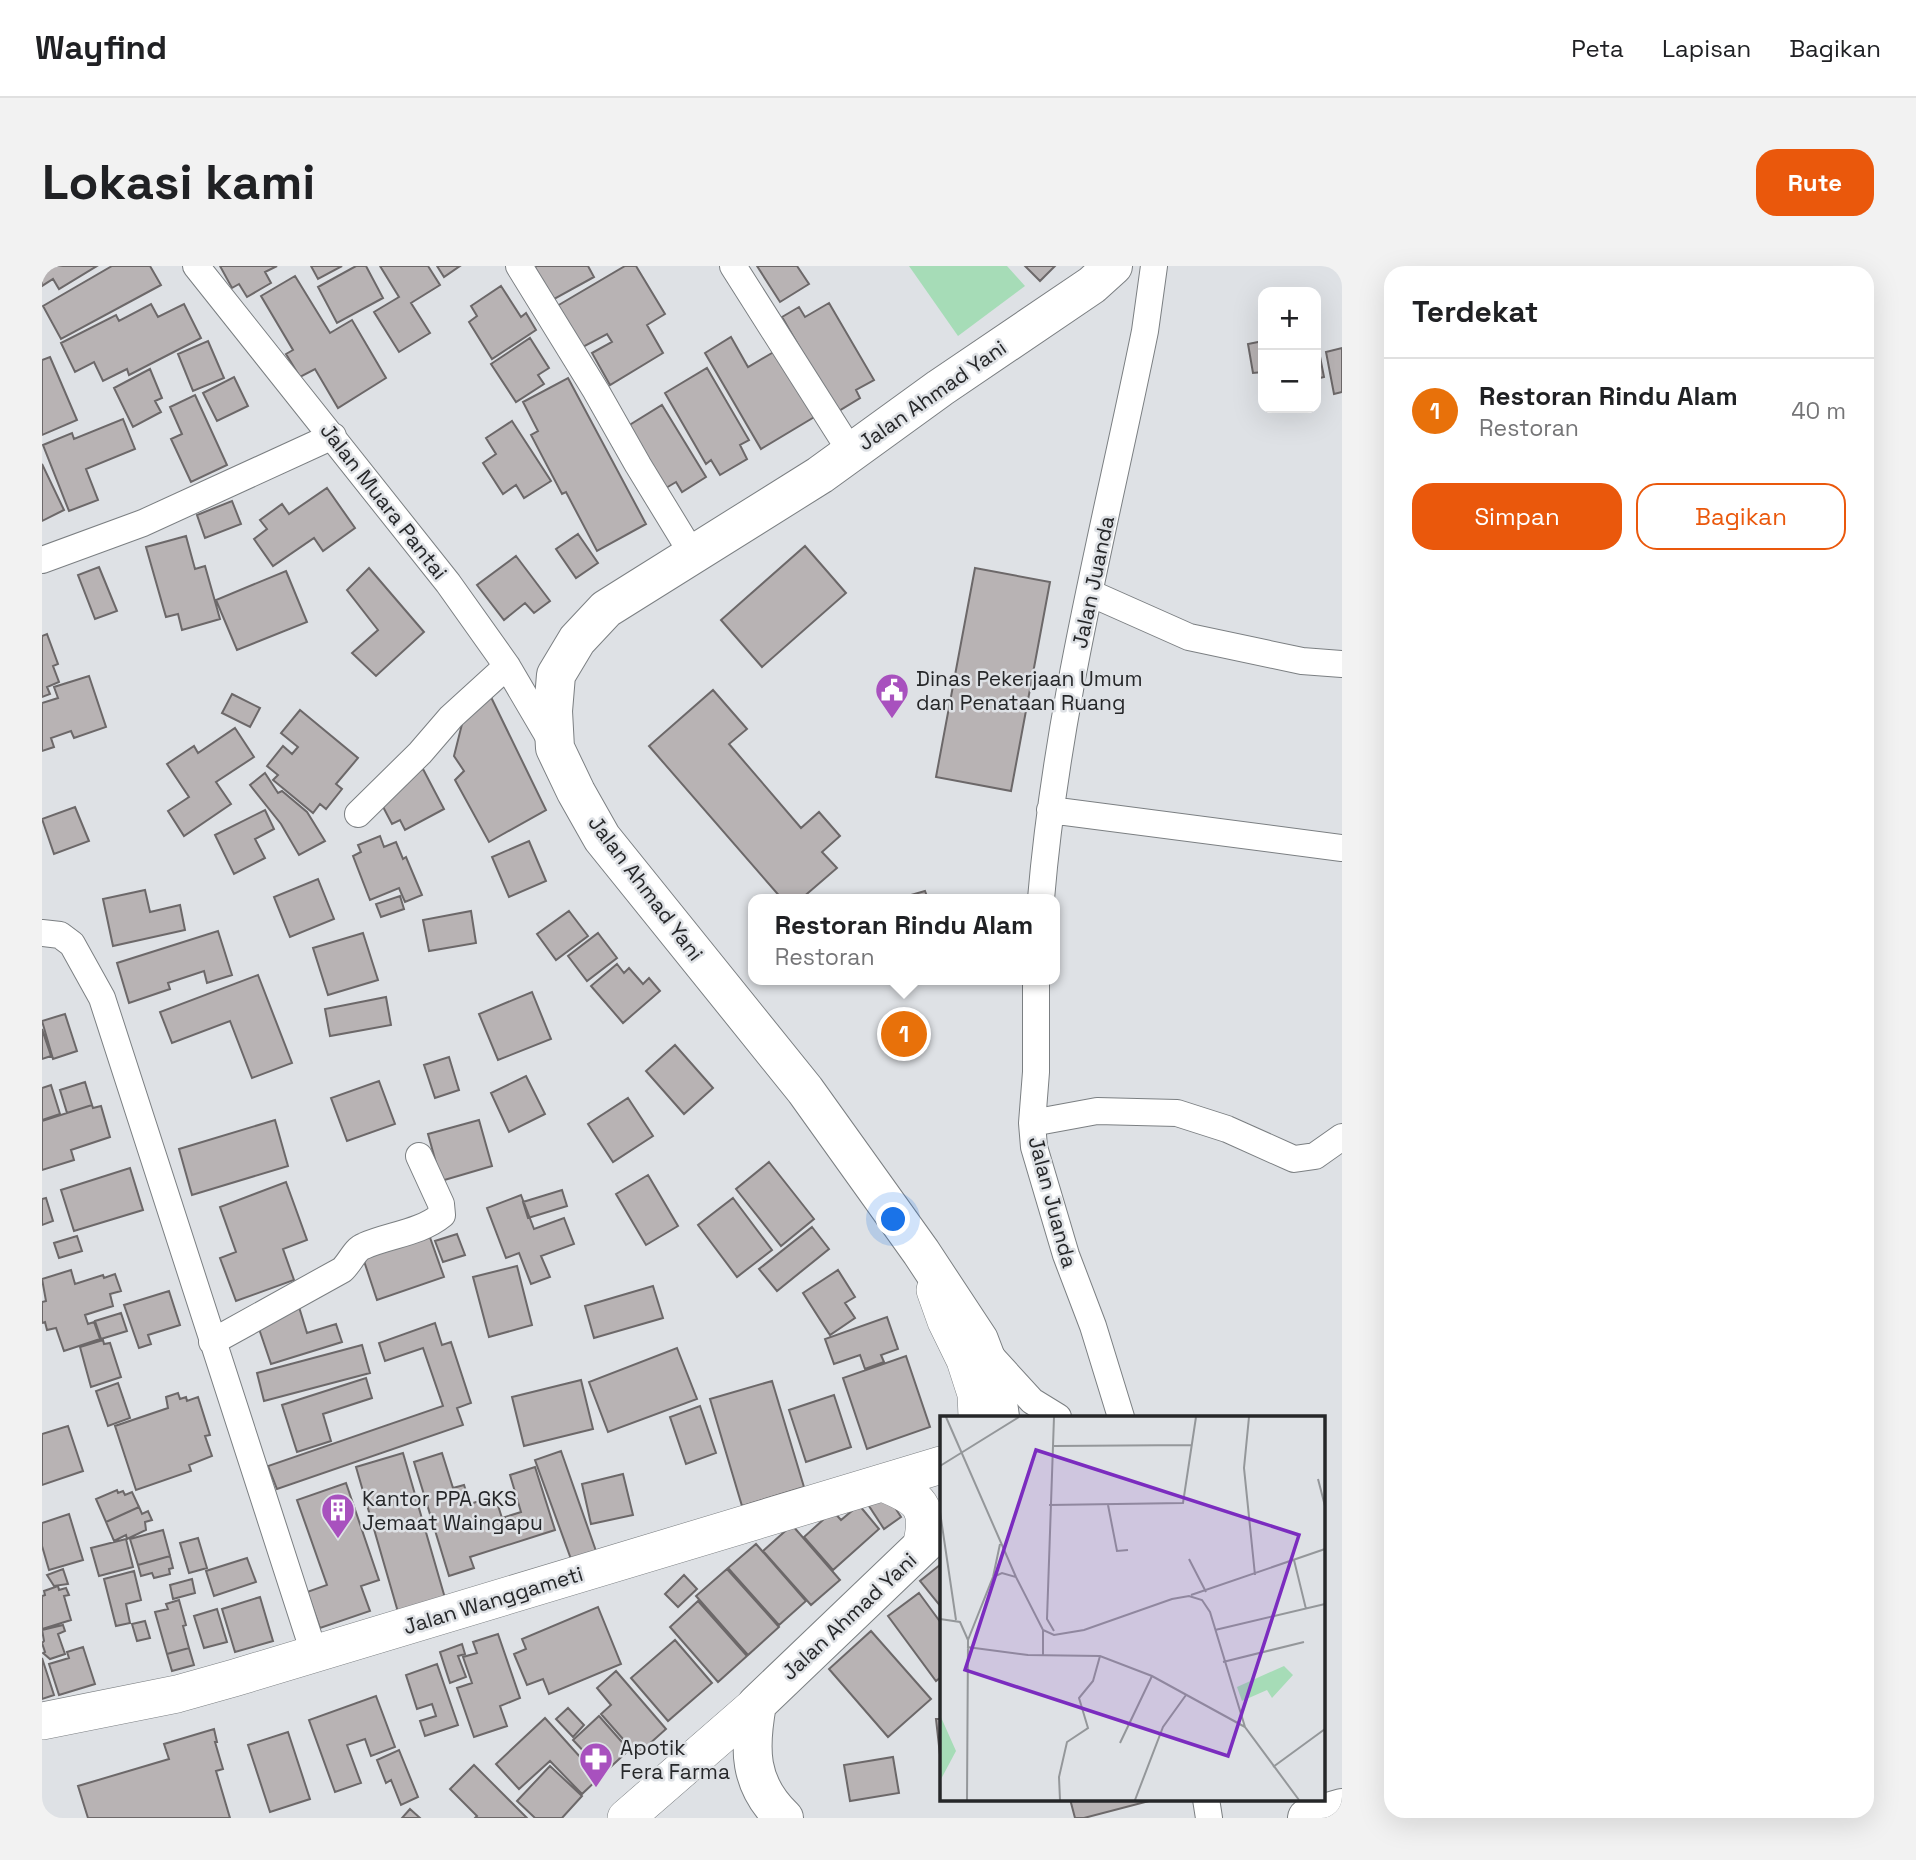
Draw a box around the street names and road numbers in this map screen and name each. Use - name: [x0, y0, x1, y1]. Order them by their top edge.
- street label: Jalan Ahmad Yani: [853, 334, 1011, 456]
- street label: Jalan Muara Pantai: [314, 417, 454, 585]
- street label: Jalan Juanda: [1066, 513, 1120, 651]
- street label: Jalan Ahmad Yani: [583, 810, 709, 966]
- street label: Jalan Juanda: [1023, 1133, 1083, 1271]
- street label: Jalan Ahmad Yani: [776, 1546, 922, 1686]
- street label: Jalan Wanggameti: [400, 1560, 586, 1640]

